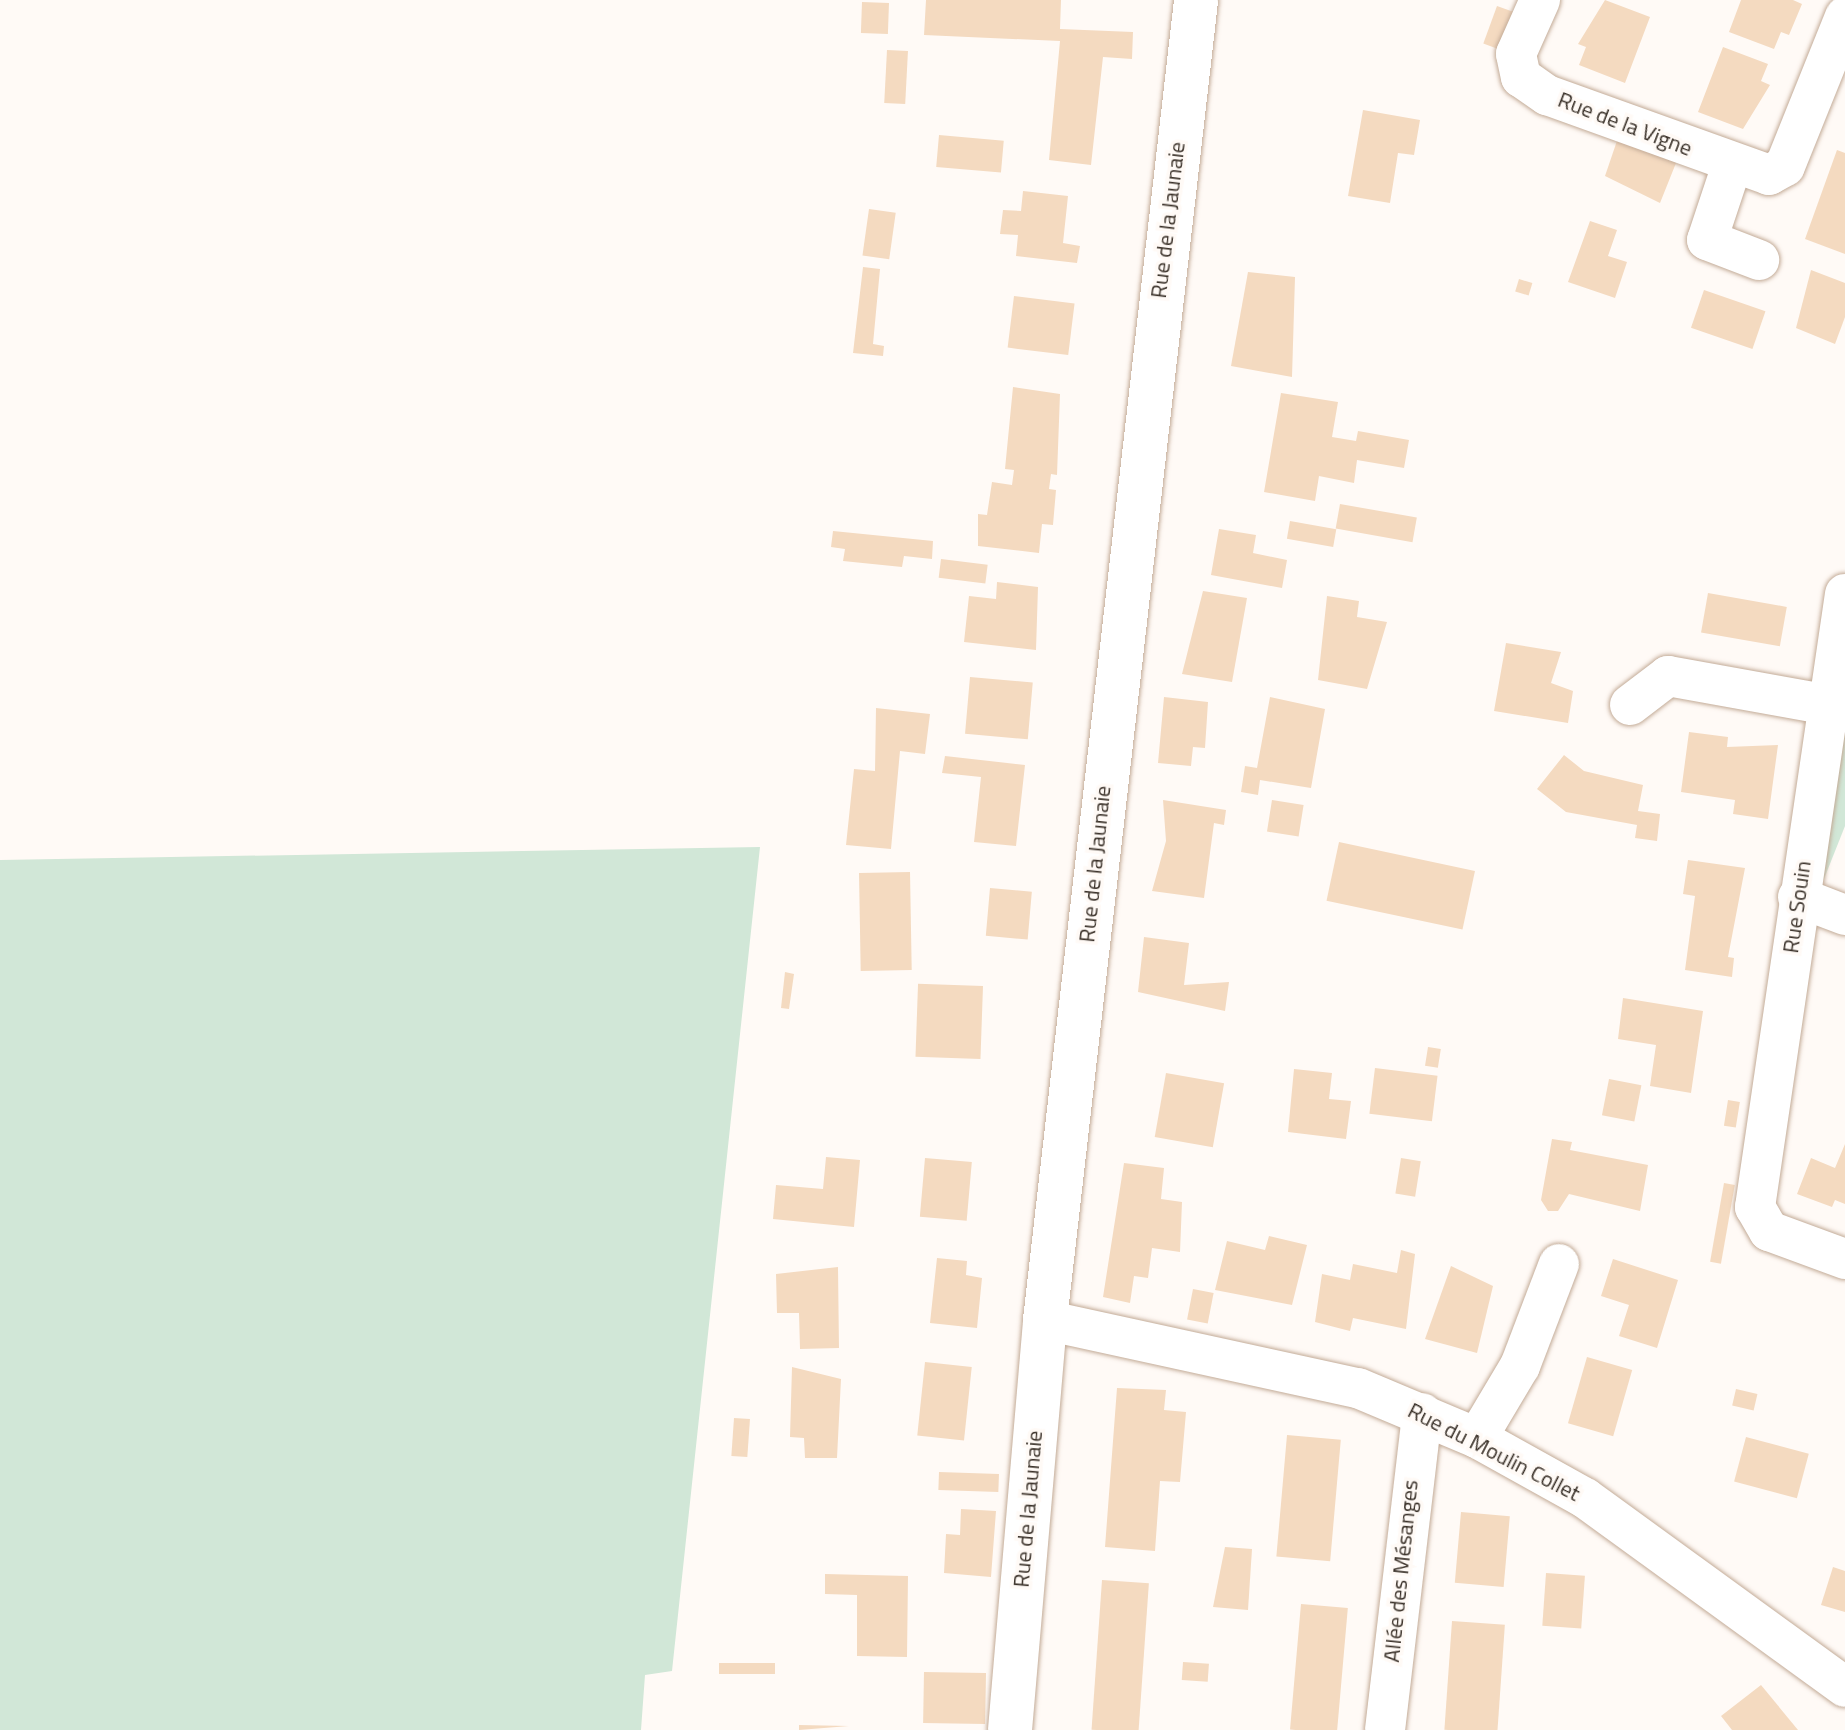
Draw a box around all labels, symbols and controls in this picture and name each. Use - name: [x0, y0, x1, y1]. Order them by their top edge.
- street label: Rue de la Vigne: [1554, 86, 1696, 162]
- street label: Rue de la Jaunaie: [1145, 140, 1191, 300]
- street label: Rue de la Jaunaie: [1074, 784, 1116, 944]
- street label: Rue Souin: [1777, 859, 1817, 955]
- street label: Rue du Moulin Collet: [1403, 1397, 1585, 1507]
- street label: Rue de la Jaunaie: [1008, 1429, 1048, 1589]
- street label: Allée des Mésanges: [1378, 1478, 1424, 1664]

